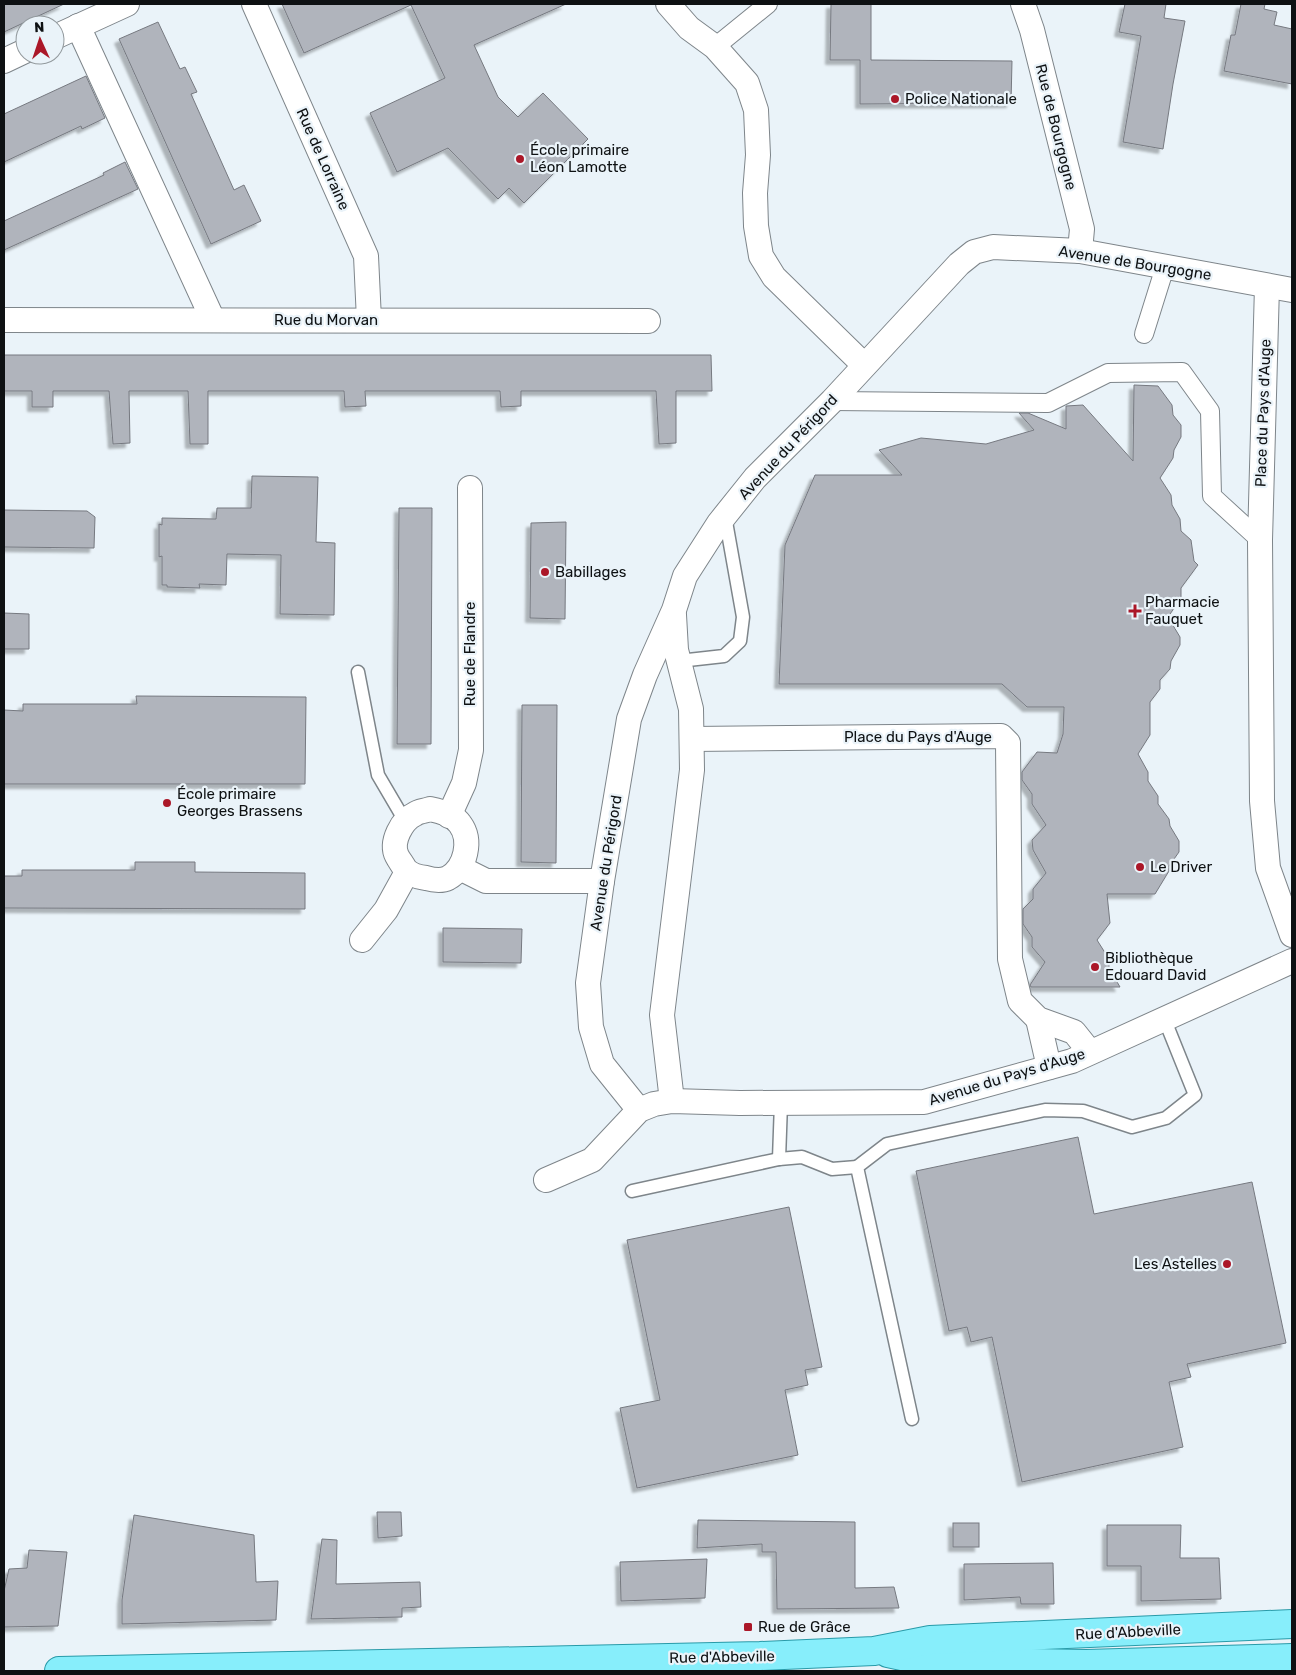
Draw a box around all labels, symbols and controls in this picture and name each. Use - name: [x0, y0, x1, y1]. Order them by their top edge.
- north arrow: [15, 15, 65, 65]
- text: N: [34, 19, 45, 36]
- street label: Rue de Bourgogne: [1032, 62, 1080, 192]
- place label: Police Nationale: [905, 90, 1017, 108]
- marker: Police Nationale: [889, 93, 901, 105]
- street label: Rue de Lorraine: [293, 105, 353, 213]
- place label: École primaire Léon Lamotte: [530, 141, 629, 176]
- marker: École primaire Léon Lamotte: [514, 153, 526, 165]
- street label: Avenue de Bourgogne: [1057, 242, 1213, 284]
- street label: Rue du Morvan: [274, 311, 378, 329]
- street label: Place du Pays d'Auge: [1251, 339, 1275, 487]
- street label: Avenue du Périgord: [735, 391, 841, 503]
- place label: Babillages: [555, 563, 627, 581]
- marker: Babillages: [539, 566, 551, 578]
- place label: Pharmacie Fauquet: [1145, 593, 1220, 628]
- street label: Rue de Flandre: [461, 602, 479, 706]
- marker: Pharmacie Fauquet: [1129, 605, 1141, 617]
- street label: Place du Pays d'Auge: [844, 728, 992, 746]
- place label: École primaire Georges Brassens: [177, 785, 303, 820]
- street label: Avenue du Périgord: [586, 794, 626, 932]
- marker: École primaire Georges Brassens: [161, 797, 173, 809]
- place label: Le Driver: [1150, 858, 1212, 876]
- marker: Le Driver: [1134, 861, 1146, 873]
- place label: Bibliothèque Edouard David: [1105, 949, 1206, 984]
- marker: Bibliothèque Edouard David: [1089, 961, 1101, 973]
- street label: Avenue du Pays d'Auge: [927, 1045, 1087, 1109]
- place label: Les Astelles: [1134, 1255, 1217, 1273]
- marker: Les Astelles: [1221, 1258, 1233, 1270]
- place label: Rue de Grâce: [758, 1618, 851, 1636]
- street label: Rue d'Abbeville: [1075, 1620, 1181, 1644]
- marker: Rue de Grâce: [742, 1621, 754, 1633]
- street label: Rue d'Abbeville: [669, 1647, 775, 1667]

